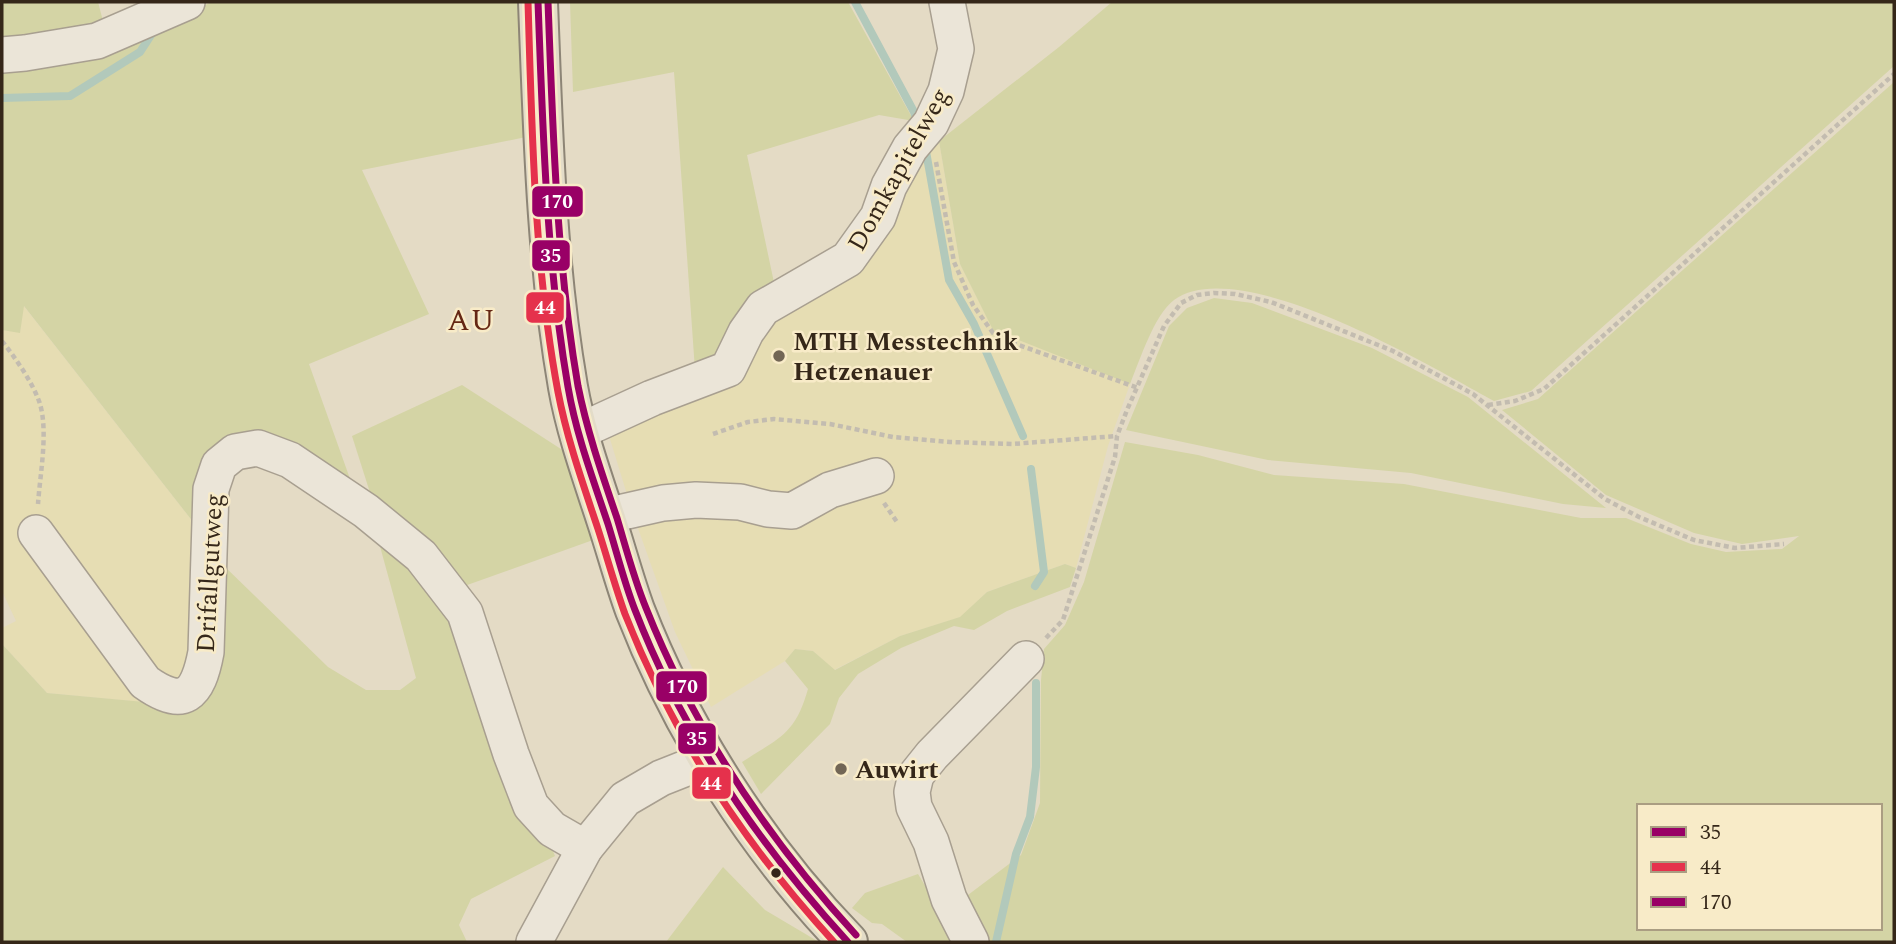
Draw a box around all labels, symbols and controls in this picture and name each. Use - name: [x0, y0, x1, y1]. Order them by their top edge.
- street label: Domkapitelweg: [837, 80, 960, 259]
- line badge: 170: [531, 185, 584, 218]
- text: 170: [541, 188, 573, 217]
- line badge: 35: [531, 239, 571, 272]
- text: 35: [540, 242, 562, 271]
- line badge: 44: [525, 291, 565, 324]
- text: 44: [534, 294, 556, 323]
- district label: AU: [447, 298, 497, 344]
- place label: MTH Messtechnik Hetzenauer: [793, 322, 1019, 392]
- marker: MTH Messtechnik Hetzenauer: [771, 348, 787, 364]
- street label: Drifallgutweg: [186, 492, 234, 654]
- line badge: 170: [655, 670, 708, 703]
- text: 170: [666, 673, 698, 702]
- line badge: 35: [677, 722, 717, 755]
- text: 35: [686, 725, 708, 754]
- place label: Auwirt: [855, 750, 939, 790]
- marker: Auwirt: [833, 761, 849, 777]
- line badge: 44: [691, 766, 732, 800]
- text: 44: [700, 770, 722, 799]
- legend: [1637, 804, 1882, 930]
- text: 35: [1700, 817, 1721, 849]
- text: 44: [1700, 852, 1722, 884]
- unlabelled marker: [769, 866, 783, 880]
- text: 170: [1700, 887, 1732, 919]

